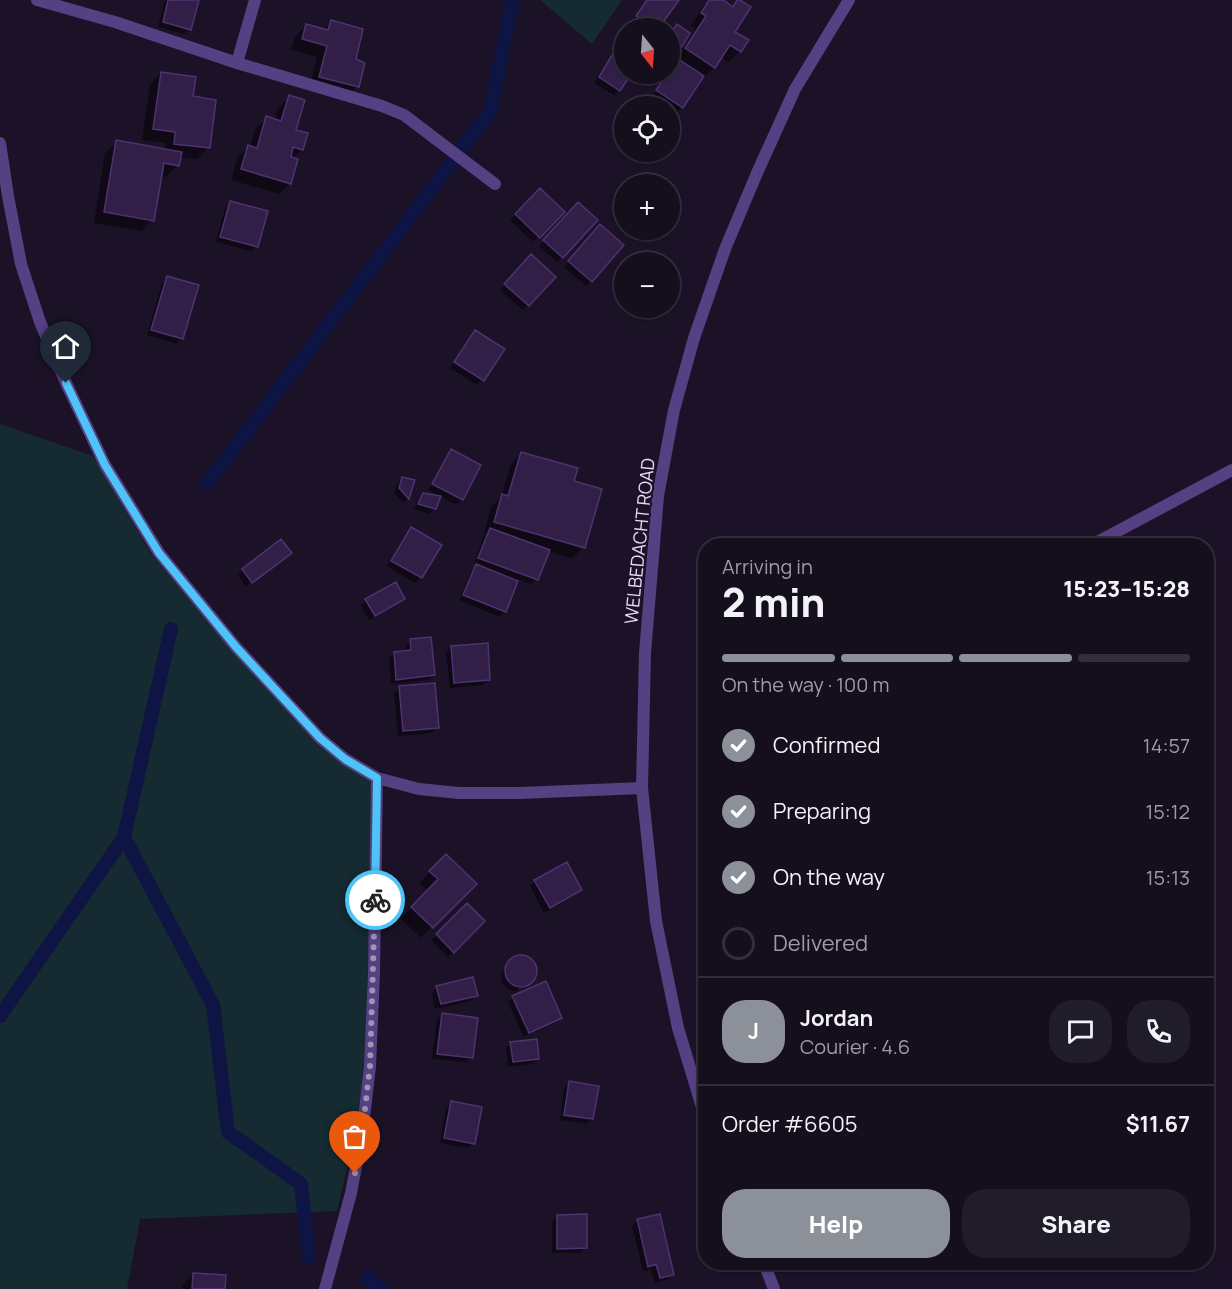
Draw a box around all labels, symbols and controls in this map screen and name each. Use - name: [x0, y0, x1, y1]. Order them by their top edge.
- north arrow: [614, 18, 680, 84]
- map controls: [614, 18, 680, 318]
- button: locate: [614, 96, 680, 162]
- button: +: [614, 174, 680, 240]
- button: −: [614, 252, 680, 318]
- pin: [40, 321, 91, 383]
- icon: home: [49, 330, 82, 363]
- street label: WELBEDACHT ROAD: [618, 457, 660, 625]
- text: Arriving in: [722, 553, 813, 580]
- text: 15:23–15:28: [1063, 574, 1190, 604]
- text: 2 min: [722, 575, 825, 629]
- text: On the way · 100 m: [722, 671, 889, 698]
- icon: check: [722, 729, 755, 762]
- text: Confirmed: [773, 730, 881, 760]
- text: 14:57: [1143, 732, 1190, 759]
- icon: check: [722, 795, 755, 828]
- text: Preparing: [773, 796, 871, 826]
- text: 15:12: [1145, 798, 1190, 825]
- icon: check: [722, 861, 755, 894]
- text: On the way: [773, 862, 885, 892]
- text: 15:13: [1146, 864, 1190, 891]
- courier: [345, 870, 405, 930]
- icon: bike: [359, 884, 392, 917]
- text: Delivered: [773, 928, 868, 958]
- button: chat: [1049, 1000, 1112, 1063]
- button: phone: [1127, 1000, 1190, 1063]
- text: Jordan: [800, 1003, 873, 1033]
- text: J: [748, 1016, 759, 1046]
- text: Courier · 4.6: [800, 1033, 910, 1060]
- text: Order #6605: [722, 1109, 858, 1139]
- text: $11.67: [1126, 1109, 1190, 1139]
- pin: [329, 1111, 380, 1173]
- icon: bag: [338, 1120, 371, 1153]
- button: Help: [722, 1189, 950, 1258]
- button: Share: [962, 1189, 1190, 1258]

